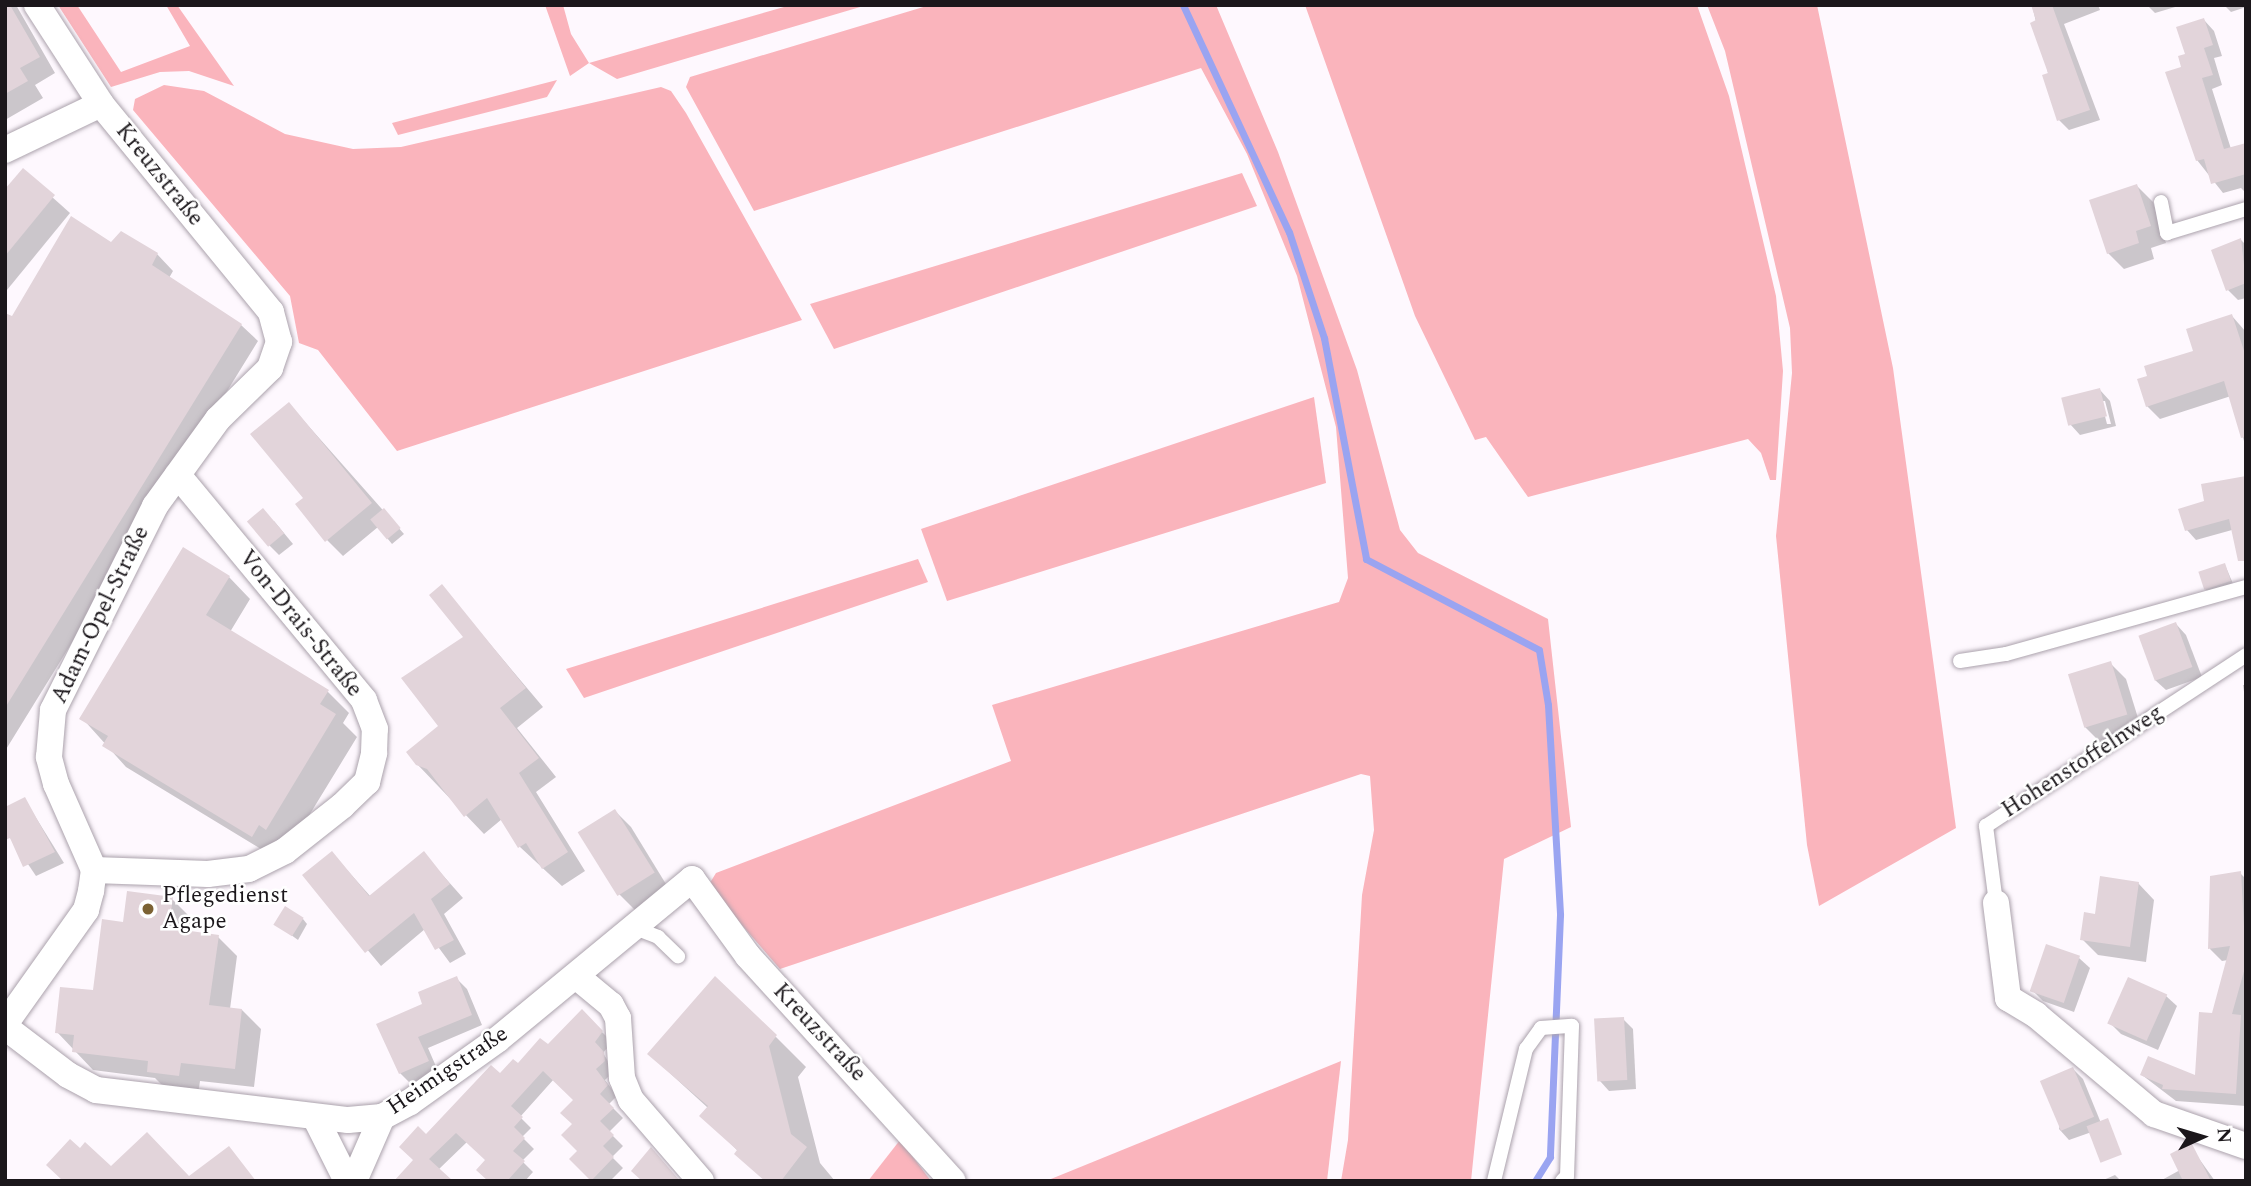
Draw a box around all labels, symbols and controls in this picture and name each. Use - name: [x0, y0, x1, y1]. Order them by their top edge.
- street label: Kreuzstraße: [109, 118, 209, 232]
- street label: Adam-Opel-Straße: [46, 522, 156, 708]
- street label: Von-Drais-Straße: [232, 545, 368, 703]
- street label: Hohenstoffelnweg: [1997, 699, 2169, 825]
- place label: Pflegedienst Agape: [162, 882, 288, 936]
- marker: Pflegedienst Agape: [140, 901, 156, 917]
- street label: Kreuzstraße: [766, 978, 872, 1088]
- street label: Heimigstraße: [382, 1020, 514, 1122]
- north arrow: [2167, 1102, 2237, 1172]
- text: N: [2208, 1127, 2238, 1144]

